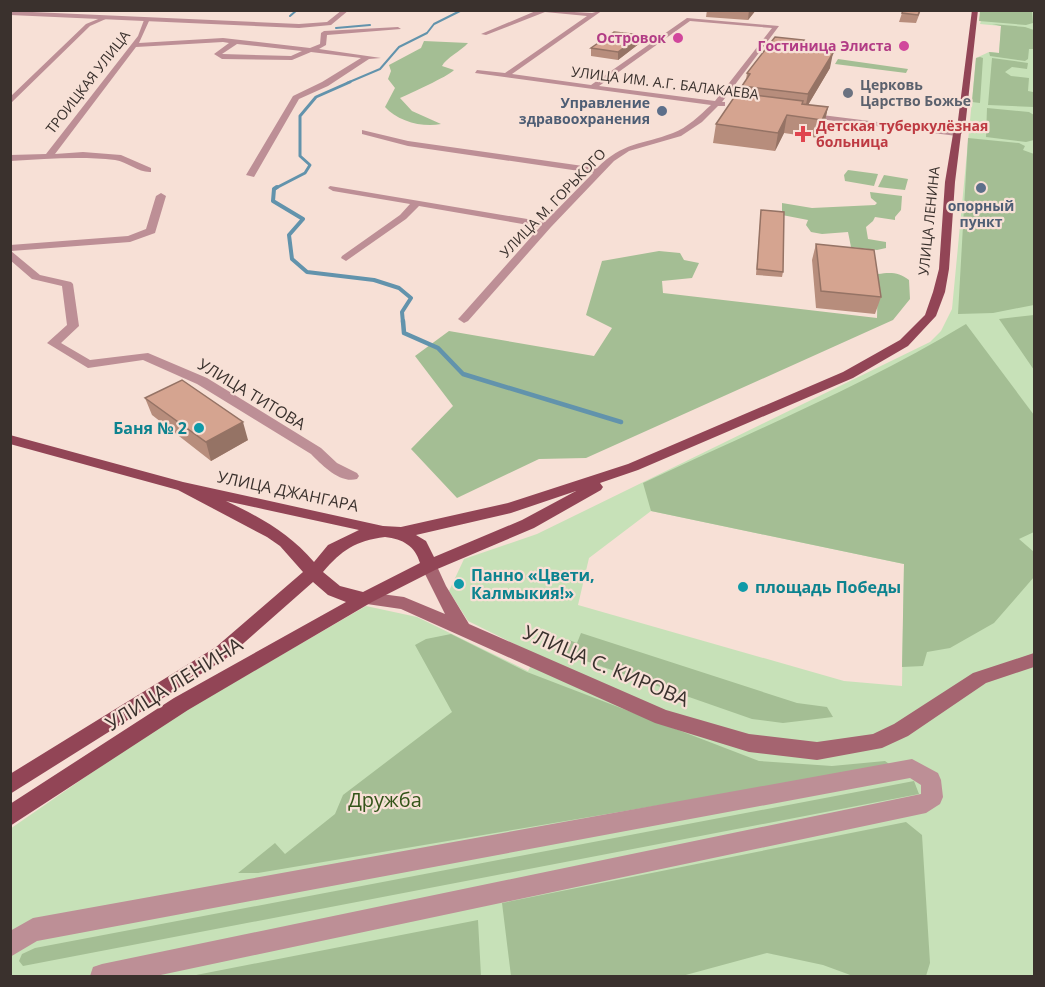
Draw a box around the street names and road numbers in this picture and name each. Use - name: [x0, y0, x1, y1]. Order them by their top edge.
- street label: ТРОИЦКАЯ УЛИЦА: [41, 26, 134, 137]
- street label: УЛИЦА ИМ. А.Г. БАЛАКАЕВА: [570, 62, 760, 103]
- street label: УЛИЦА М. ГОРЬКОГО: [495, 144, 610, 261]
- street label: УЛИЦА ЛЕНИНА: [913, 165, 944, 276]
- street label: УЛИЦА ТИТОВА: [194, 353, 311, 435]
- street label: УЛИЦА ДЖАНГАРА: [215, 465, 362, 517]
- street label: УЛИЦА С. КИРОВА: [519, 618, 694, 713]
- street label: УЛИЦА ЛЕНИНА: [100, 630, 248, 737]

